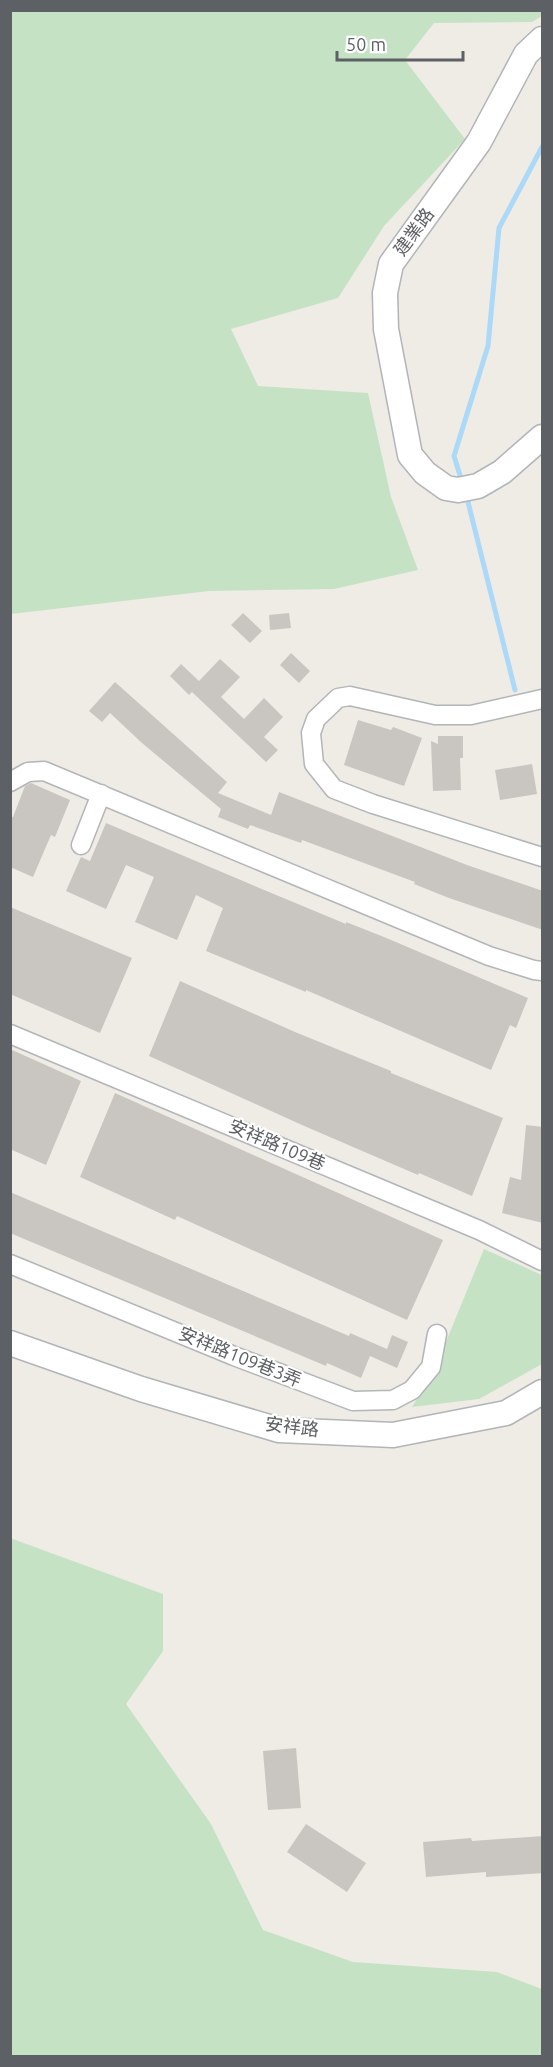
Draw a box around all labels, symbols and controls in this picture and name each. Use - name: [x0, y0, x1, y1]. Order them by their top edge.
- scale bar: [337, 24, 463, 62]
- text: 50 m: [346, 34, 386, 54]
- street label: 建業路: [389, 204, 437, 259]
- street label: 安祥路109巷: [226, 1115, 328, 1173]
- street label: 安祥路109巷3弄: [176, 1322, 305, 1390]
- street label: 安祥路: [264, 1413, 320, 1439]

